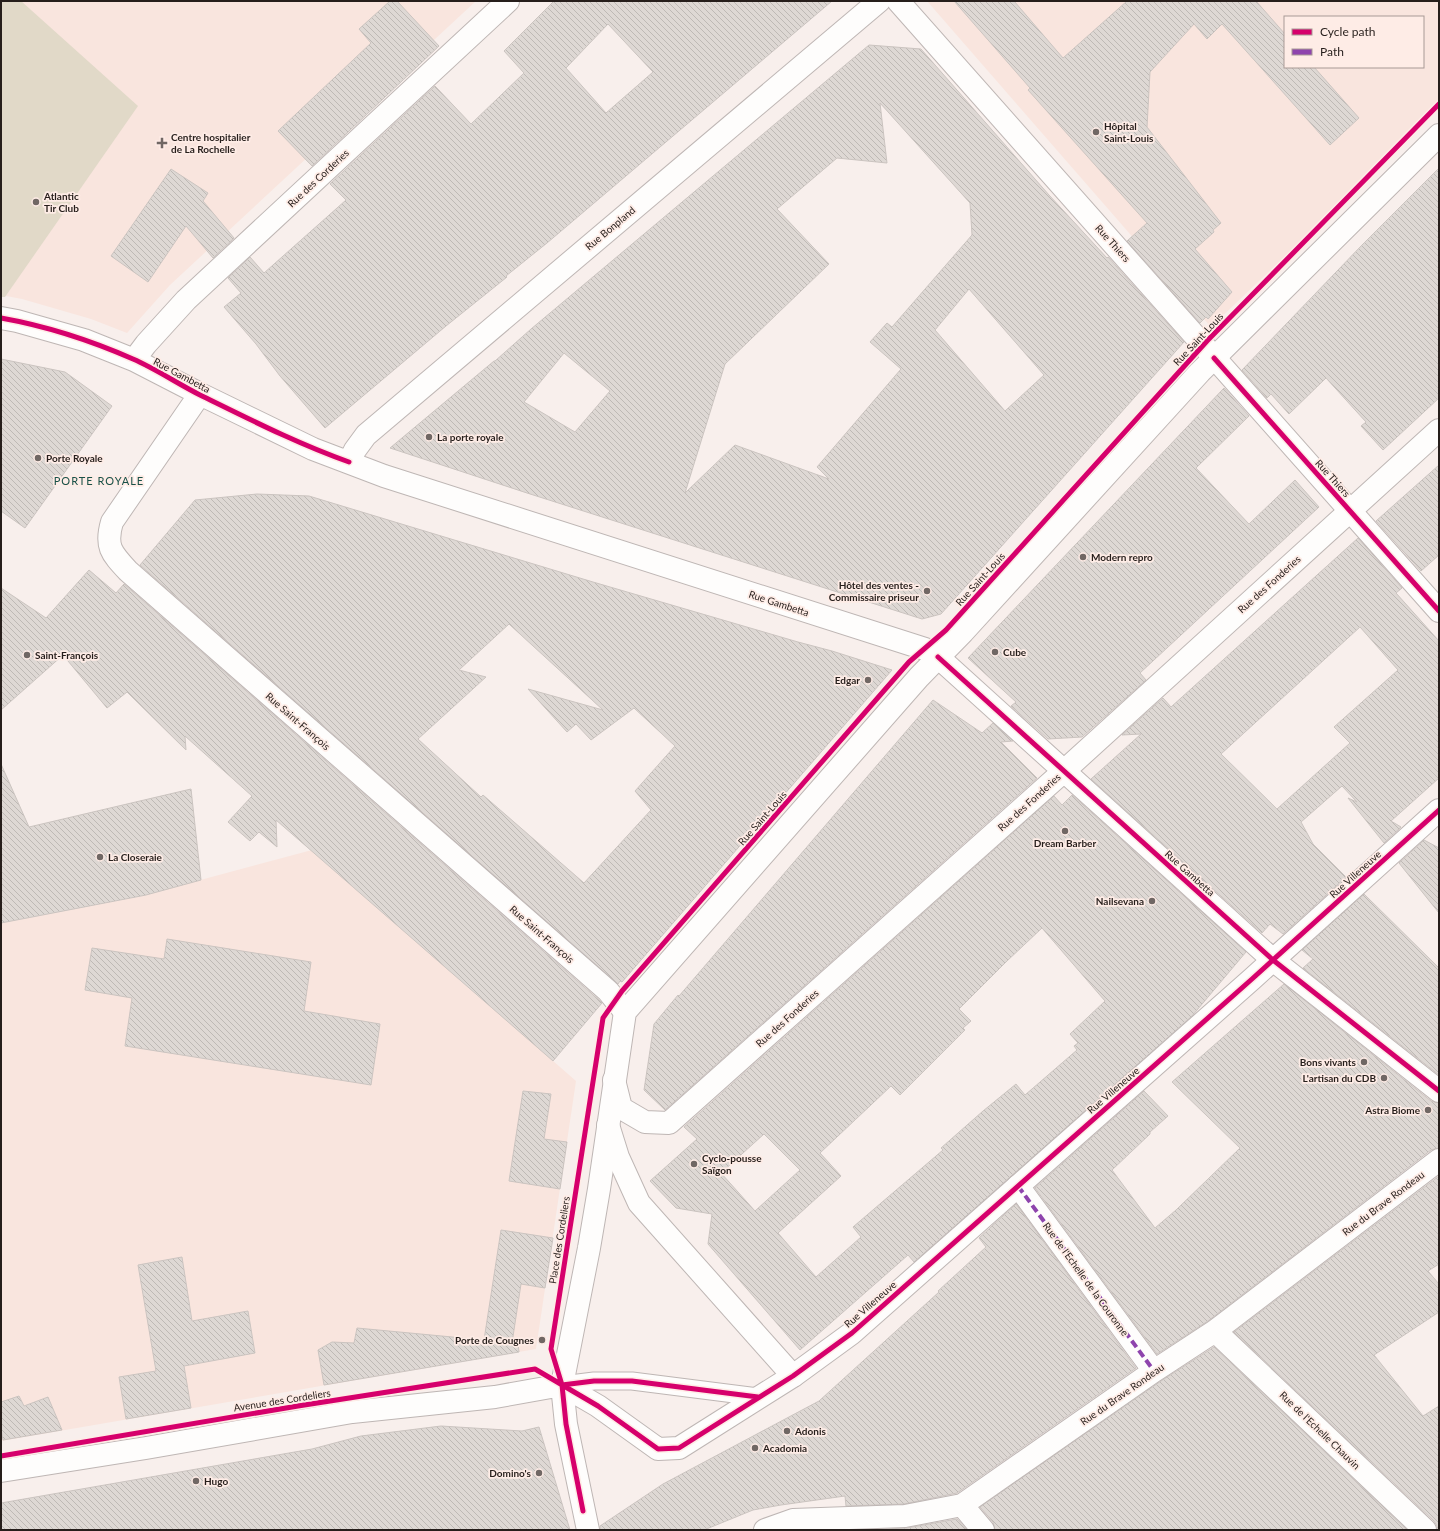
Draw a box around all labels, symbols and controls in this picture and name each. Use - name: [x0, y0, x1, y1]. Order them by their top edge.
- legend: [1284, 16, 1424, 68]
- text: Cycle path: [1320, 24, 1375, 39]
- text: Path: [1320, 44, 1344, 59]
- place label: Hôpital Saint-Louis: [1104, 120, 1154, 144]
- marker: Hôpital Saint-Louis: [1091, 127, 1101, 137]
- place label: Centre hospitalier de La Rochelle: [171, 131, 251, 155]
- marker: Centre hospitalier de La Rochelle: [156, 137, 168, 149]
- street label: Rue des Corderies: [285, 147, 351, 209]
- place label: Atlantic Tir Club: [43, 190, 79, 214]
- marker: Atlantic Tir Club: [31, 197, 41, 207]
- street label: Rue Bonpland: [583, 204, 637, 252]
- street label: Rue Thiers: [1093, 222, 1133, 264]
- street label: Rue Saint-Louis: [1171, 310, 1225, 368]
- street label: Rue Gambetta: [152, 355, 212, 395]
- place label: La porte royale: [437, 431, 504, 443]
- marker: La porte royale: [424, 432, 434, 442]
- place label: Porte Royale: [46, 452, 103, 464]
- marker: Porte Royale: [33, 453, 43, 463]
- street label: Rue Thiers: [1313, 457, 1353, 499]
- district label: PORTE ROYALE: [54, 474, 144, 487]
- street label: Rue Saint-Louis: [953, 550, 1007, 608]
- place label: Modern repro: [1091, 551, 1153, 563]
- marker: Modern repro: [1078, 552, 1088, 562]
- street label: Rue des Fonderies: [1235, 553, 1303, 615]
- place label: Hôtel des ventes - Commissaire priseur: [829, 579, 919, 603]
- marker: Hôtel des ventes - Commissaire priseur: [922, 586, 932, 596]
- street label: Rue Gambetta: [747, 588, 811, 618]
- place label: Cube: [1003, 646, 1027, 658]
- marker: Cube: [990, 647, 1000, 657]
- place label: Saint-François: [35, 649, 99, 661]
- marker: Saint-François: [22, 650, 32, 660]
- place label: Edgar: [835, 674, 860, 686]
- marker: Edgar: [863, 675, 873, 685]
- street label: Rue Saint-François: [263, 690, 333, 752]
- street label: Rue des Fonderies: [995, 771, 1063, 833]
- street label: Rue Saint-Louis: [735, 788, 789, 848]
- marker: Dream Barber: [1060, 826, 1070, 836]
- place label: Dream Barber: [1034, 837, 1096, 849]
- street label: Rue Gambetta: [1163, 848, 1217, 898]
- street label: Rue Villeneuve: [1327, 848, 1383, 900]
- place label: La Closeraie: [108, 851, 163, 863]
- marker: La Closeraie: [95, 852, 105, 862]
- place label: Nailsevana: [1096, 895, 1144, 907]
- marker: Nailsevana: [1147, 896, 1157, 906]
- street label: Rue Saint-François: [507, 903, 577, 965]
- street label: Rue des Fonderies: [753, 987, 821, 1049]
- place label: Bons vivants: [1300, 1056, 1357, 1068]
- marker: Bons vivants: [1359, 1057, 1369, 1067]
- street label: Rue Villeneuve: [1085, 1064, 1141, 1116]
- place label: L'artisan du CDB: [1303, 1072, 1376, 1084]
- marker: L'artisan du CDB: [1379, 1073, 1389, 1083]
- place label: Astra Biome: [1364, 1104, 1421, 1116]
- marker: Astra Biome: [1423, 1105, 1433, 1115]
- place label: Cyclo-pousse Saïgon: [702, 1152, 762, 1176]
- marker: Cyclo-pousse Saïgon: [689, 1159, 699, 1169]
- street label: Rue du Brave Rondeau: [1340, 1168, 1426, 1238]
- street label: Place des Cordeliers: [546, 1196, 572, 1284]
- street label: Rue de l'Echelle de la Couronne: [1041, 1220, 1131, 1338]
- street label: Rue Villeneuve: [842, 1278, 898, 1330]
- place label: Porte de Cougnes: [455, 1334, 535, 1346]
- marker: Porte de Cougnes: [537, 1335, 547, 1345]
- street label: Rue du Brave Rondeau: [1078, 1361, 1166, 1427]
- street label: Avenue des Cordeliers: [233, 1386, 331, 1414]
- street label: Rue de l'Echelle Chauvin: [1277, 1389, 1363, 1471]
- place label: Adonis: [794, 1425, 826, 1437]
- marker: Adonis: [782, 1426, 792, 1436]
- place label: Acadomia: [762, 1442, 807, 1454]
- marker: Acadomia: [750, 1443, 760, 1453]
- place label: Domino's: [489, 1467, 532, 1479]
- marker: Domino's: [534, 1468, 544, 1478]
- place label: Hugo: [204, 1475, 228, 1487]
- marker: Hugo: [191, 1476, 201, 1486]

